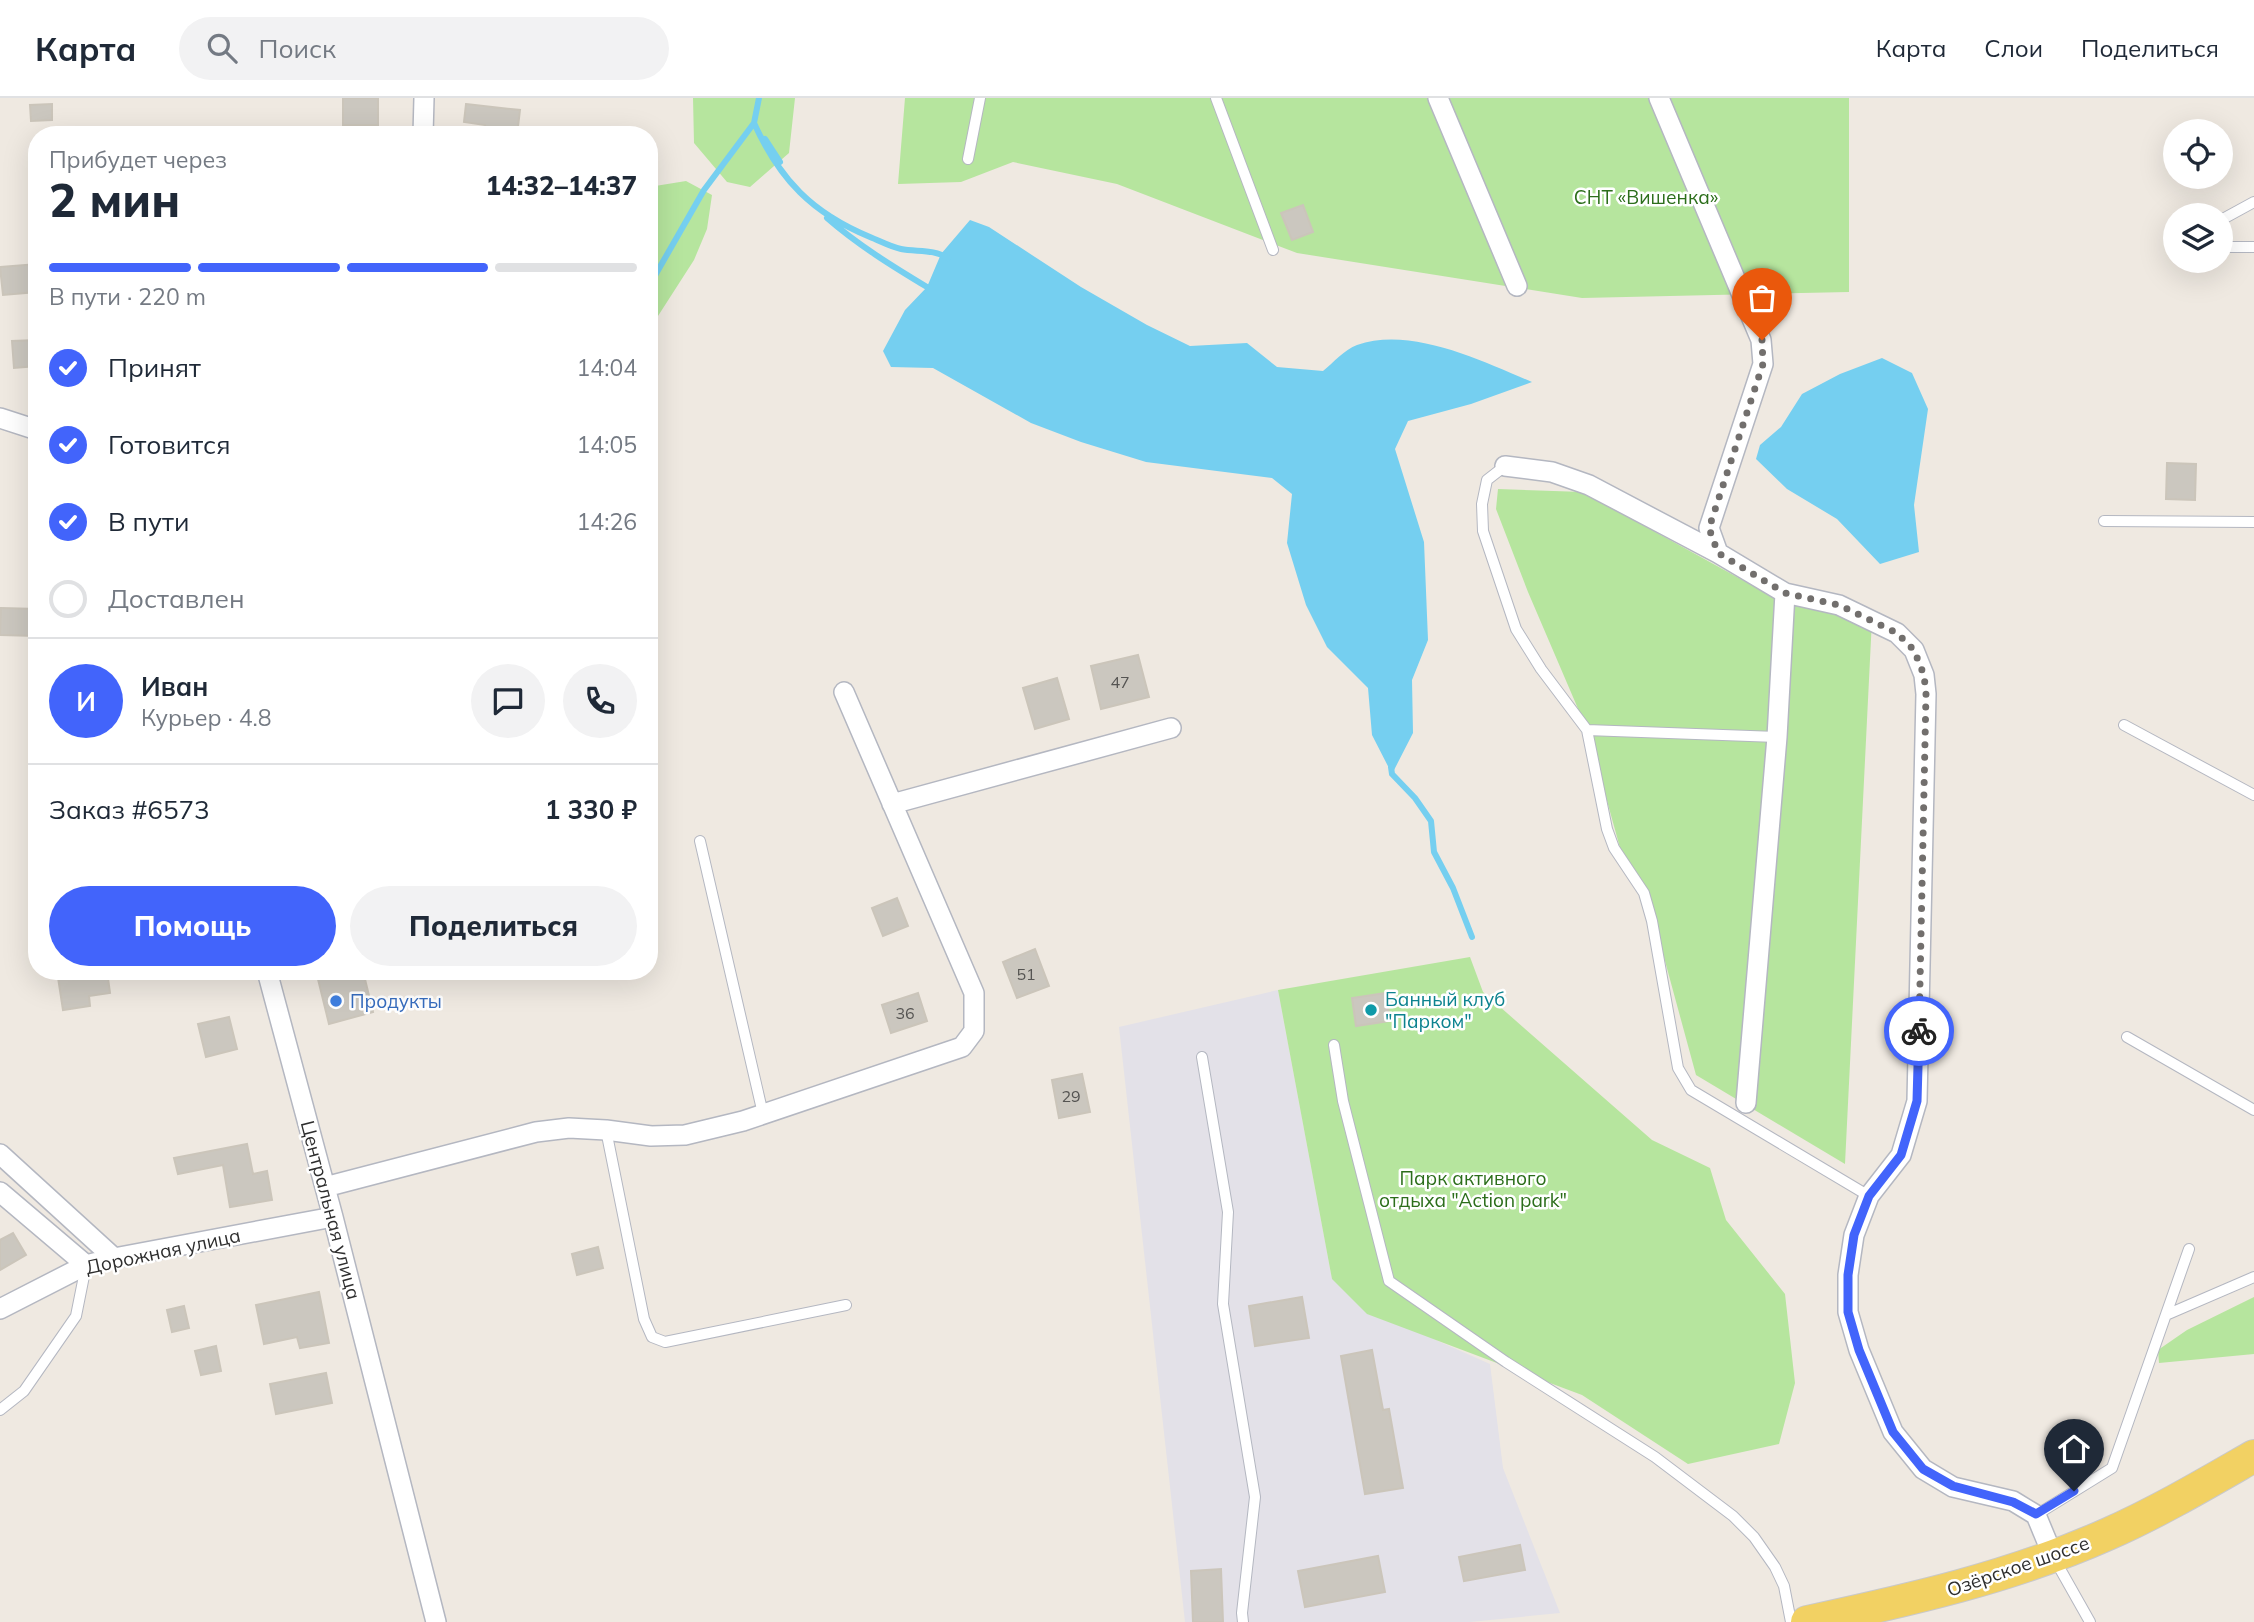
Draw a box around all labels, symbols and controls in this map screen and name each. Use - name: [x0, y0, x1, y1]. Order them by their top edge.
- search box: [179, 17, 669, 80]
- text: Карта: [35, 28, 137, 69]
- icon: search: [203, 29, 241, 67]
- text: Поиск: [259, 32, 336, 65]
- text: Карта: [1876, 33, 1946, 63]
- text: Слои: [1984, 33, 2043, 63]
- text: Поделиться: [2081, 33, 2219, 63]
- map controls: [2163, 119, 2233, 273]
- button: locate: [2163, 119, 2233, 189]
- text: Прибудет через: [49, 145, 227, 174]
- text: 14:32–14:37: [486, 169, 637, 202]
- text: 2 мин: [49, 171, 180, 229]
- park label: СНТ «Вишенка»: [1574, 185, 1718, 209]
- button: layers: [2163, 203, 2233, 273]
- pin: [1732, 268, 1792, 340]
- icon: bag: [1743, 279, 1781, 317]
- text: В пути · 220 m: [49, 282, 206, 311]
- icon: check: [49, 349, 87, 387]
- text: Принят: [108, 351, 201, 384]
- text: 14:04: [577, 353, 637, 382]
- icon: check: [49, 426, 87, 464]
- text: Готовится: [108, 428, 231, 461]
- text: 14:05: [577, 430, 637, 459]
- icon: check: [49, 503, 87, 541]
- text: В пути: [108, 505, 189, 538]
- text: 14:26: [577, 507, 637, 536]
- text: Доставлен: [108, 582, 245, 615]
- button: chat: [471, 664, 545, 738]
- button: phone: [563, 664, 637, 738]
- text: Иван: [141, 670, 208, 703]
- house number: 47: [1110, 672, 1130, 692]
- text: И: [76, 685, 96, 718]
- text: Курьер · 4.8: [141, 703, 272, 732]
- text: Заказ #6573: [49, 793, 210, 826]
- text: 1 330 ₽: [545, 793, 637, 826]
- button: Помощь: [49, 886, 336, 966]
- button: Поделиться: [350, 886, 637, 966]
- house number: 51: [1016, 964, 1036, 984]
- place label: Банный клуб "Парком": [1385, 987, 1505, 1033]
- place label: Продукты: [350, 989, 442, 1013]
- marker: Продукты: [328, 993, 344, 1009]
- courier: [1884, 996, 1954, 1066]
- marker: Банный клуб "Парком": [1363, 1002, 1379, 1018]
- house number: 36: [895, 1003, 915, 1023]
- icon: bike: [1900, 1012, 1938, 1050]
- house number: 29: [1061, 1086, 1081, 1106]
- street label: Центральная улица: [296, 1118, 366, 1302]
- park label: Парк активного отдыха "Action park": [1379, 1166, 1567, 1212]
- street label: Дорожная улица: [83, 1223, 243, 1279]
- pin: [2044, 1419, 2104, 1491]
- icon: home: [2055, 1430, 2093, 1468]
- street label: Озёрское шоссе: [1944, 1530, 2092, 1602]

